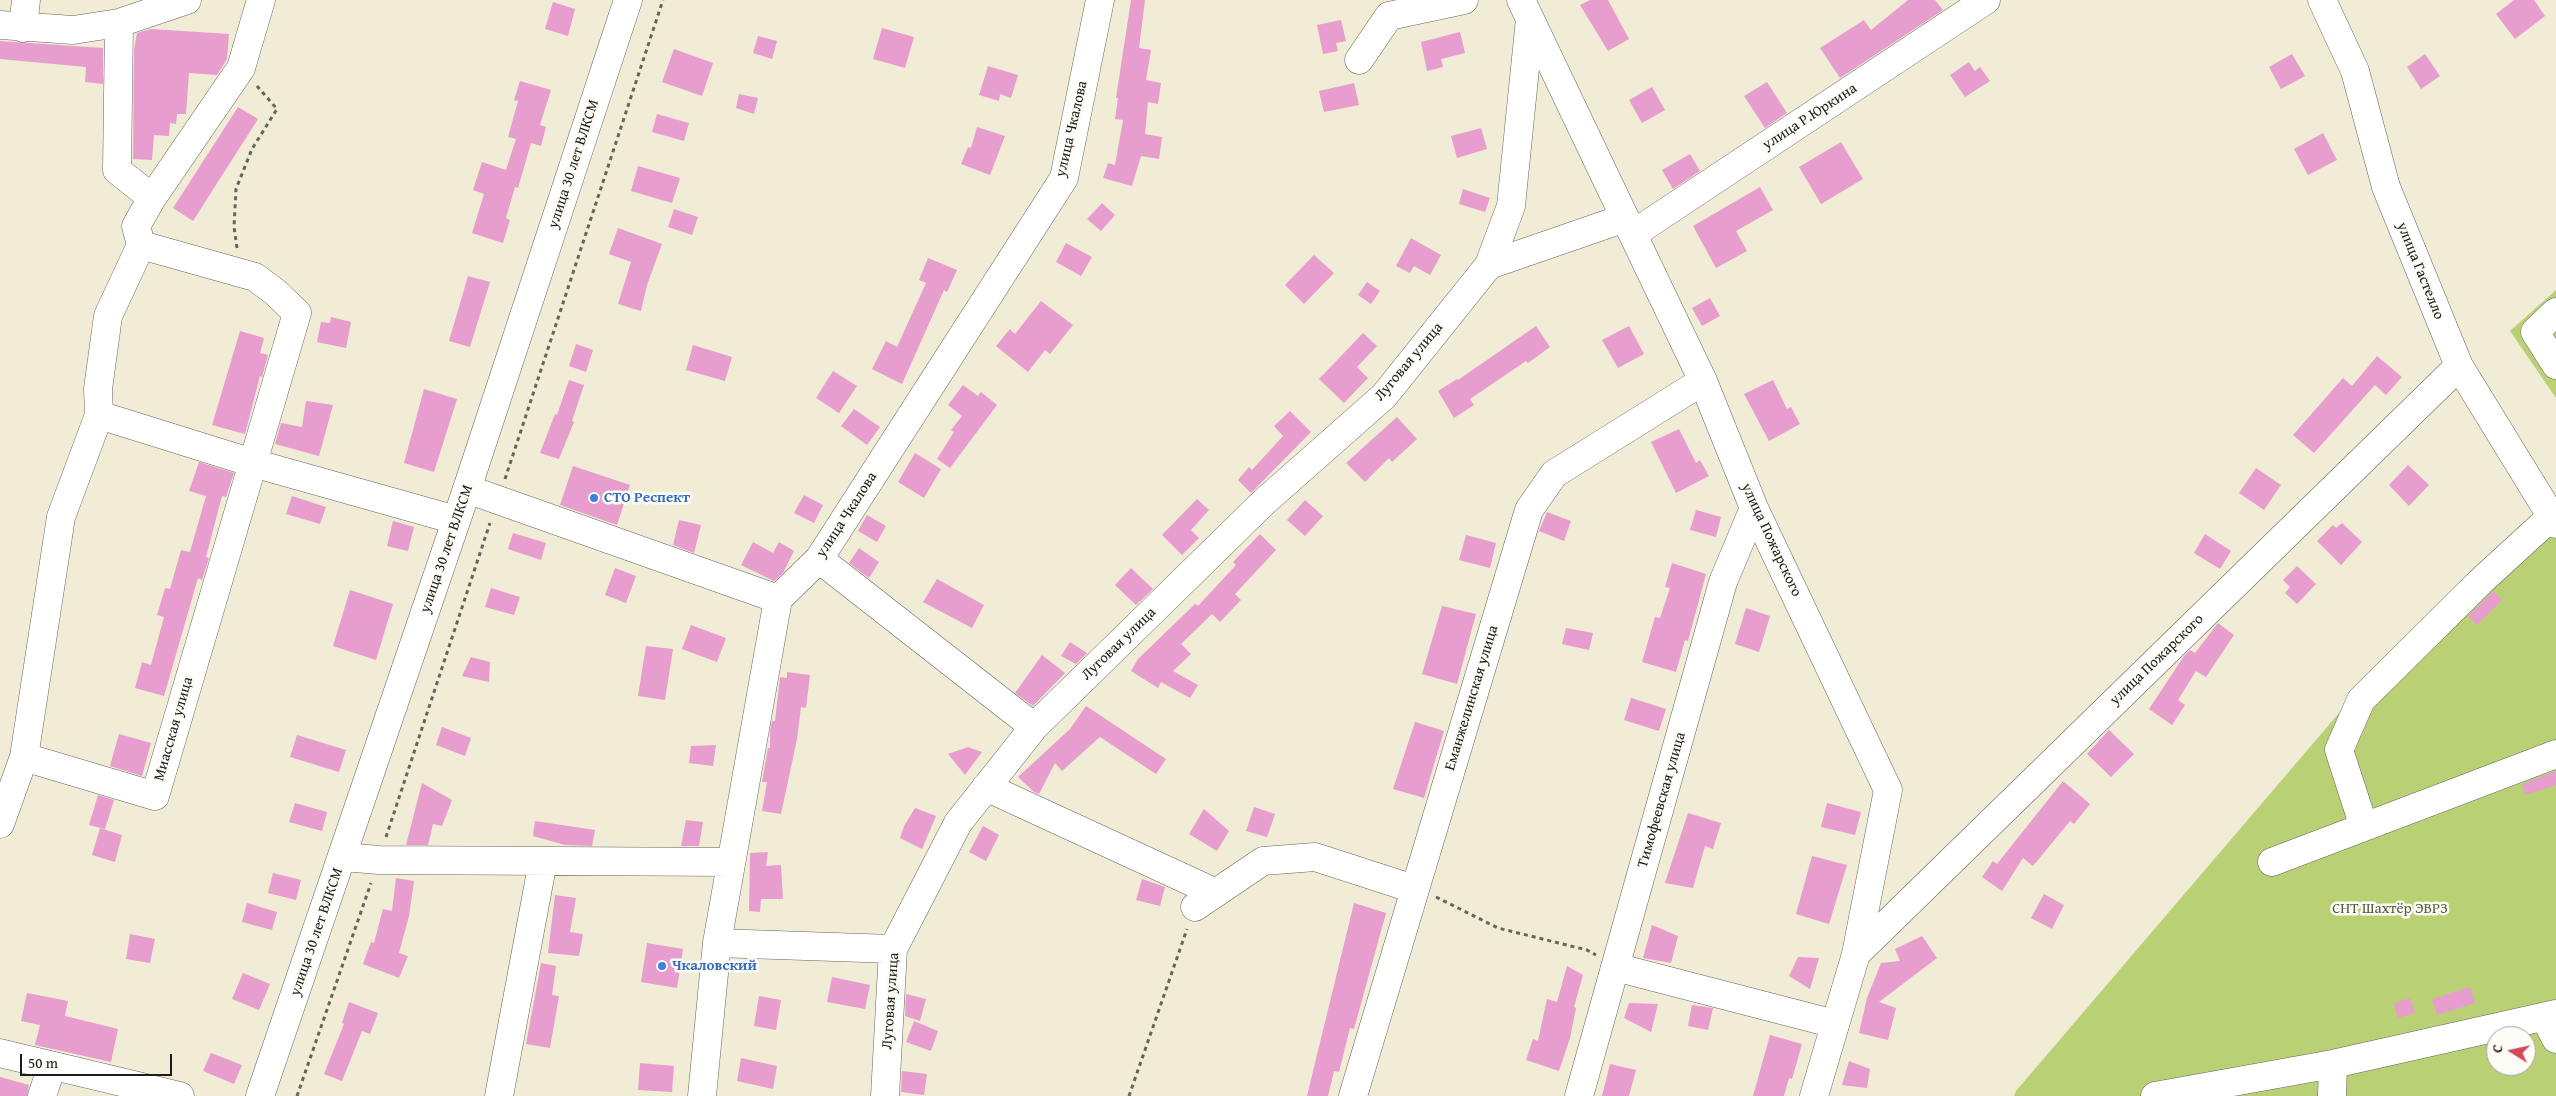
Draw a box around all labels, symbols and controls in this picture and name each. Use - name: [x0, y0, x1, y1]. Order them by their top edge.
- street label: улица Чкалова: [1052, 79, 1092, 179]
- street label: улица Р.Юркина: [1759, 80, 1861, 154]
- street label: улица 30 лет ВЛКСМ: [545, 97, 603, 231]
- street label: улица Гастелло: [2392, 220, 2448, 322]
- street label: Луговая улица: [1371, 319, 1447, 405]
- street label: улица Чкалова: [813, 469, 881, 561]
- street label: улица Пожарского: [1737, 480, 1805, 600]
- street label: улица 30 лет ВЛКСМ: [417, 482, 477, 616]
- place label: СТО Респект: [604, 489, 690, 507]
- marker: СТО Респект: [588, 492, 600, 504]
- street label: Луговая улица: [1078, 604, 1160, 684]
- street label: улица Пожарского: [2106, 611, 2208, 709]
- street label: Еманжелинская улица: [1441, 623, 1503, 773]
- street label: Миасская улица: [151, 675, 197, 783]
- street label: Тимофеевская улица: [1634, 730, 1690, 870]
- street label: улица 30 лет ВЛКСМ: [287, 865, 347, 999]
- park label: СНТ Шахтёр ЭВРЗ: [2332, 900, 2448, 918]
- street label: Луговая улица: [879, 952, 903, 1050]
- place label: Чкаловский: [672, 957, 757, 975]
- marker: Чкаловский: [656, 960, 668, 972]
- north arrow: [2486, 1026, 2536, 1076]
- text: С: [2487, 1043, 2508, 1054]
- scale bar: [22, 1044, 175, 1076]
- text: 50 m: [28, 1052, 58, 1073]

